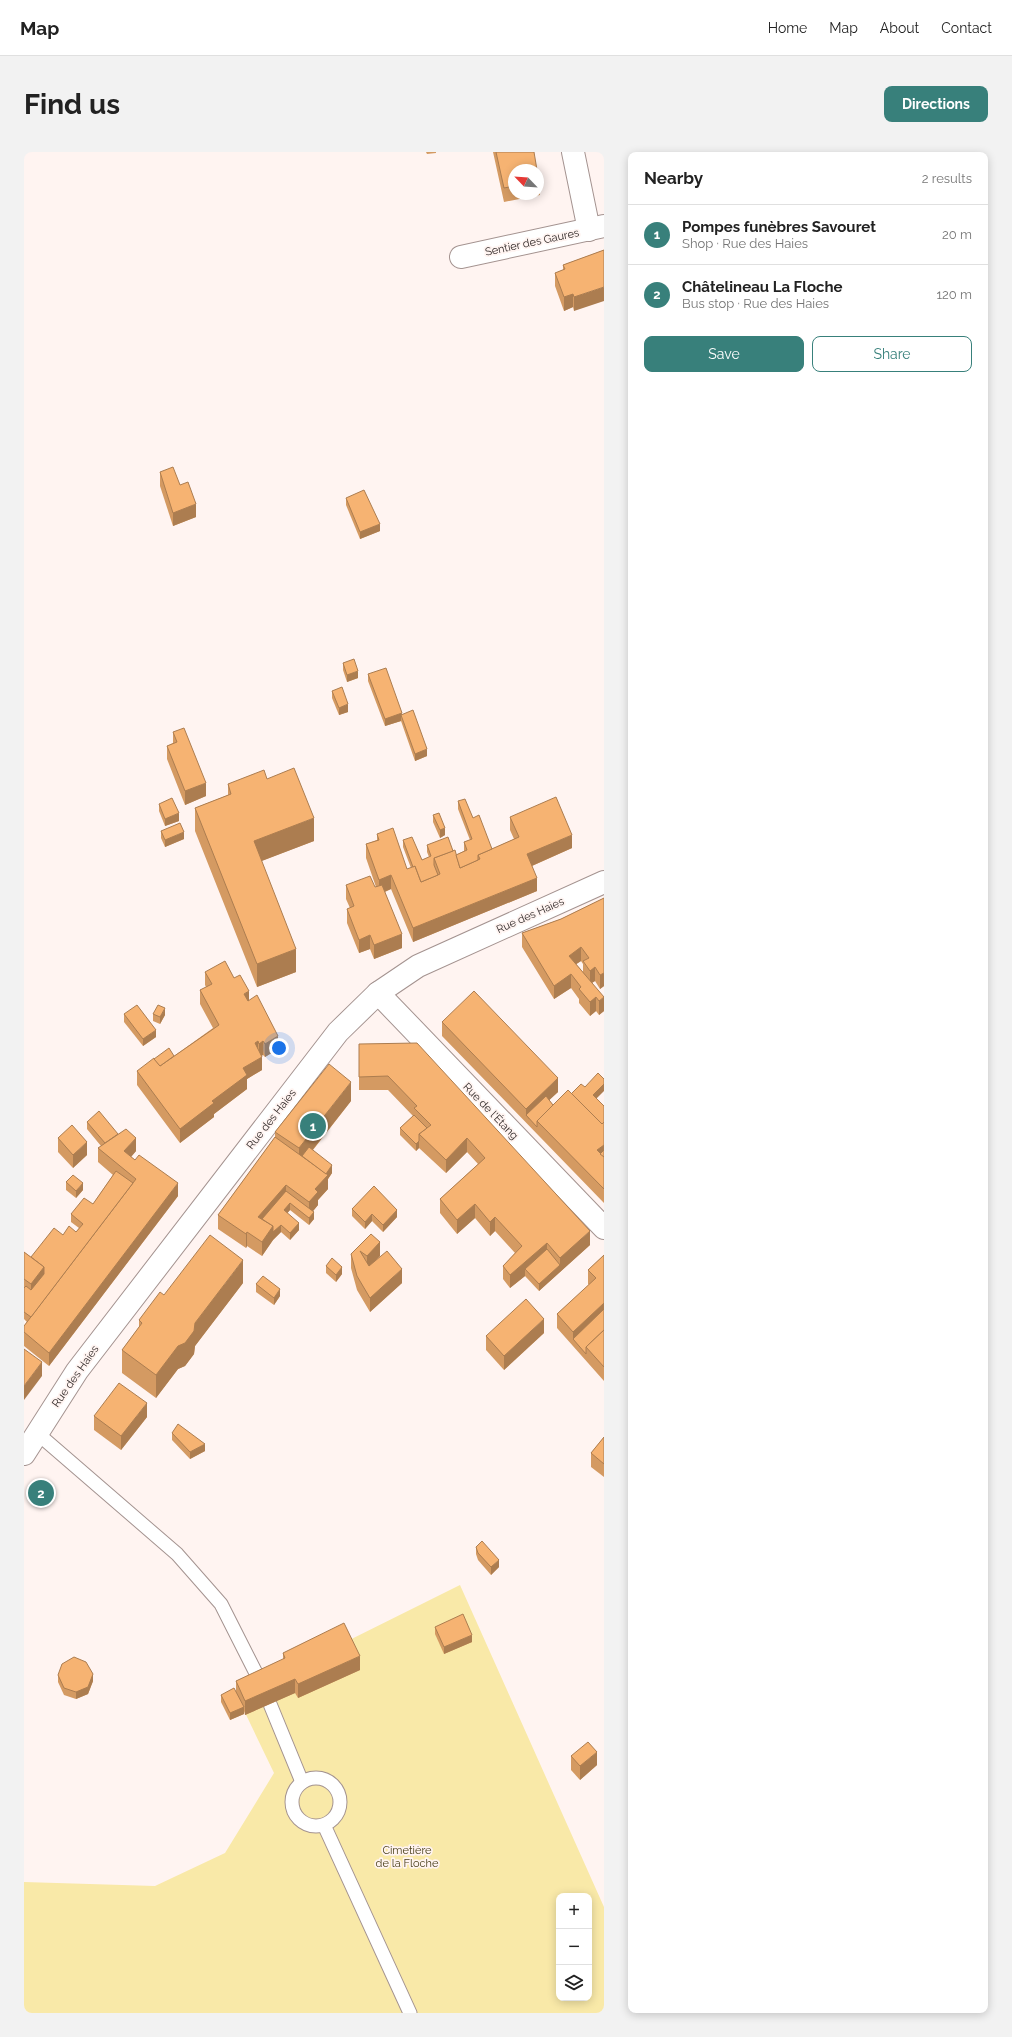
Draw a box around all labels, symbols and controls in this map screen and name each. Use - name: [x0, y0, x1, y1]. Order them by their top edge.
- text: Map: [20, 17, 59, 39]
- text: Home: [768, 20, 807, 36]
- text: Map: [829, 20, 858, 36]
- text: About: [880, 20, 919, 36]
- text: Contact: [941, 20, 992, 36]
- button: Directions: [884, 86, 988, 122]
- text: Find us: [24, 88, 120, 121]
- north arrow: [508, 164, 544, 200]
- text: Nearby: [644, 168, 703, 188]
- text: 2 results: [922, 171, 972, 186]
- text: Pompes funèbres Savouret: [682, 218, 876, 236]
- street label: Sentier des Gaures: [484, 226, 580, 259]
- text: 1: [654, 227, 660, 242]
- text: 20 m: [942, 227, 972, 242]
- text: Shop · Rue des Haies: [682, 236, 808, 251]
- text: Châtelineau La Floche: [682, 278, 843, 296]
- text: 2: [653, 287, 661, 302]
- text: 120 m: [936, 287, 972, 302]
- text: Bus stop · Rue des Haies: [682, 296, 829, 311]
- button: Save: [644, 336, 804, 372]
- button: Share: [812, 336, 972, 372]
- street label: Rue des Haies: [494, 895, 566, 936]
- your location: [269, 1038, 289, 1058]
- street label: Rue de l'Étang: [460, 1080, 522, 1142]
- street label: Rue des Haies: [244, 1087, 299, 1152]
- pin: 1: [300, 1111, 326, 1141]
- street label: Rue des Haies: [49, 1343, 102, 1410]
- pin: 2: [28, 1478, 54, 1508]
- park label: Cimetière de la Floche: [376, 1844, 439, 1870]
- map controls: [556, 1893, 592, 2001]
- button: +: [556, 1893, 592, 1929]
- button: −: [556, 1929, 592, 1965]
- button: layers: [556, 1965, 592, 2001]

